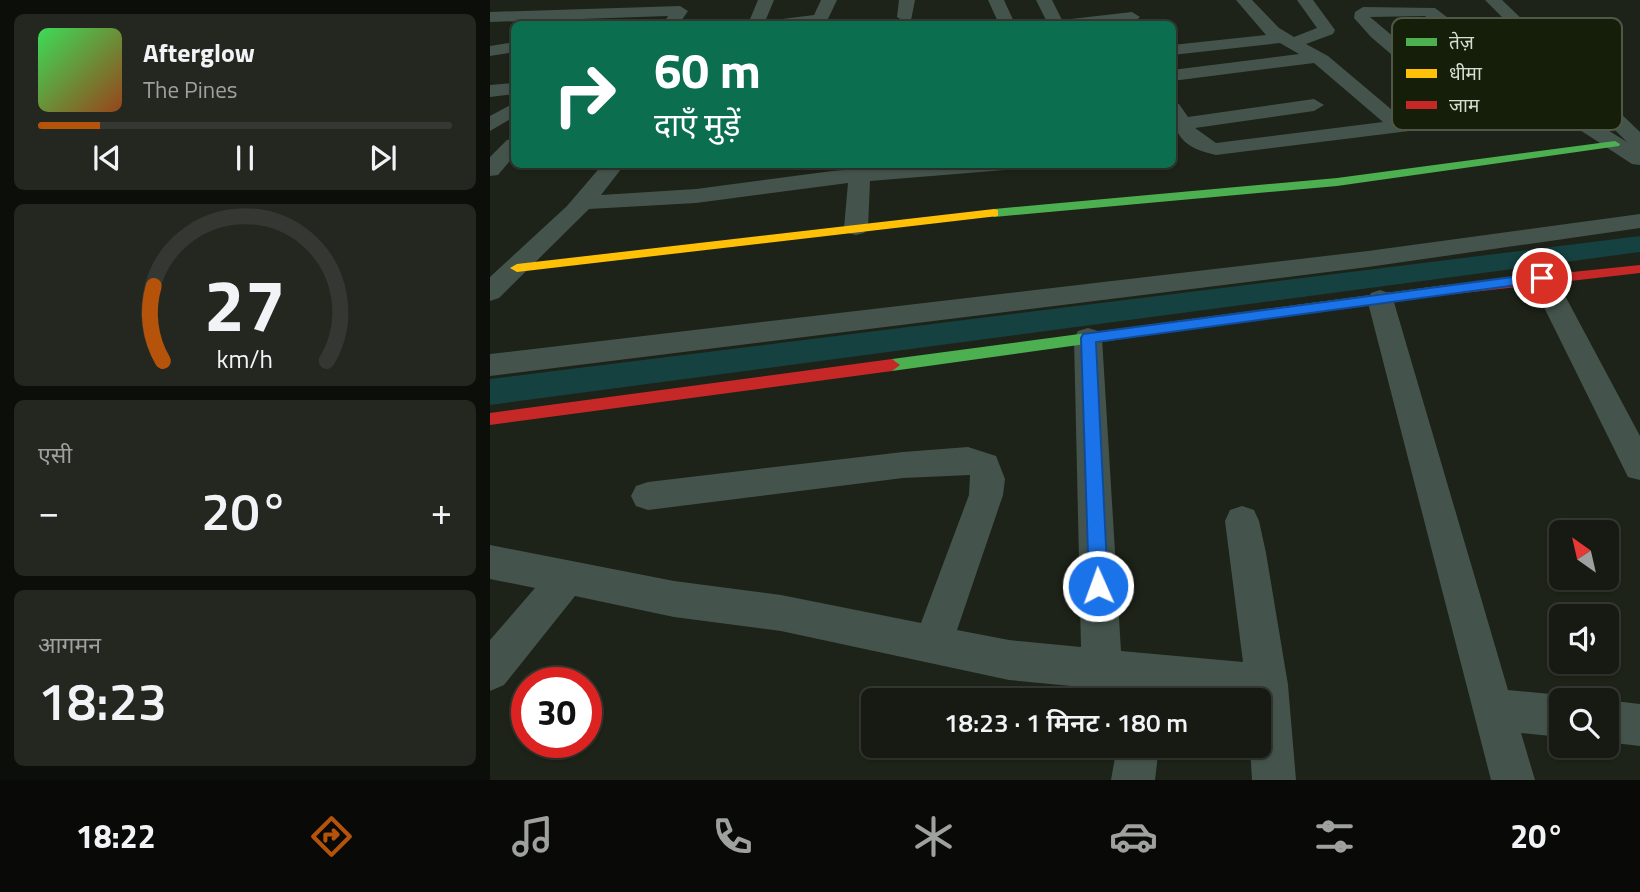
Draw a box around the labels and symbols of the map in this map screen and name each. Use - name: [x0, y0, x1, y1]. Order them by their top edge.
- legend: [1392, 18, 1622, 130]
- text: तेज़: [1449, 27, 1475, 56]
- text: धीमा: [1449, 58, 1483, 87]
- text: जाम: [1449, 90, 1480, 119]
- pin: [1512, 248, 1572, 308]
- north arrow: [1549, 520, 1619, 590]
- position arrow: [1061, 549, 1135, 623]
- speed limit sign: 30: [511, 667, 602, 758]

